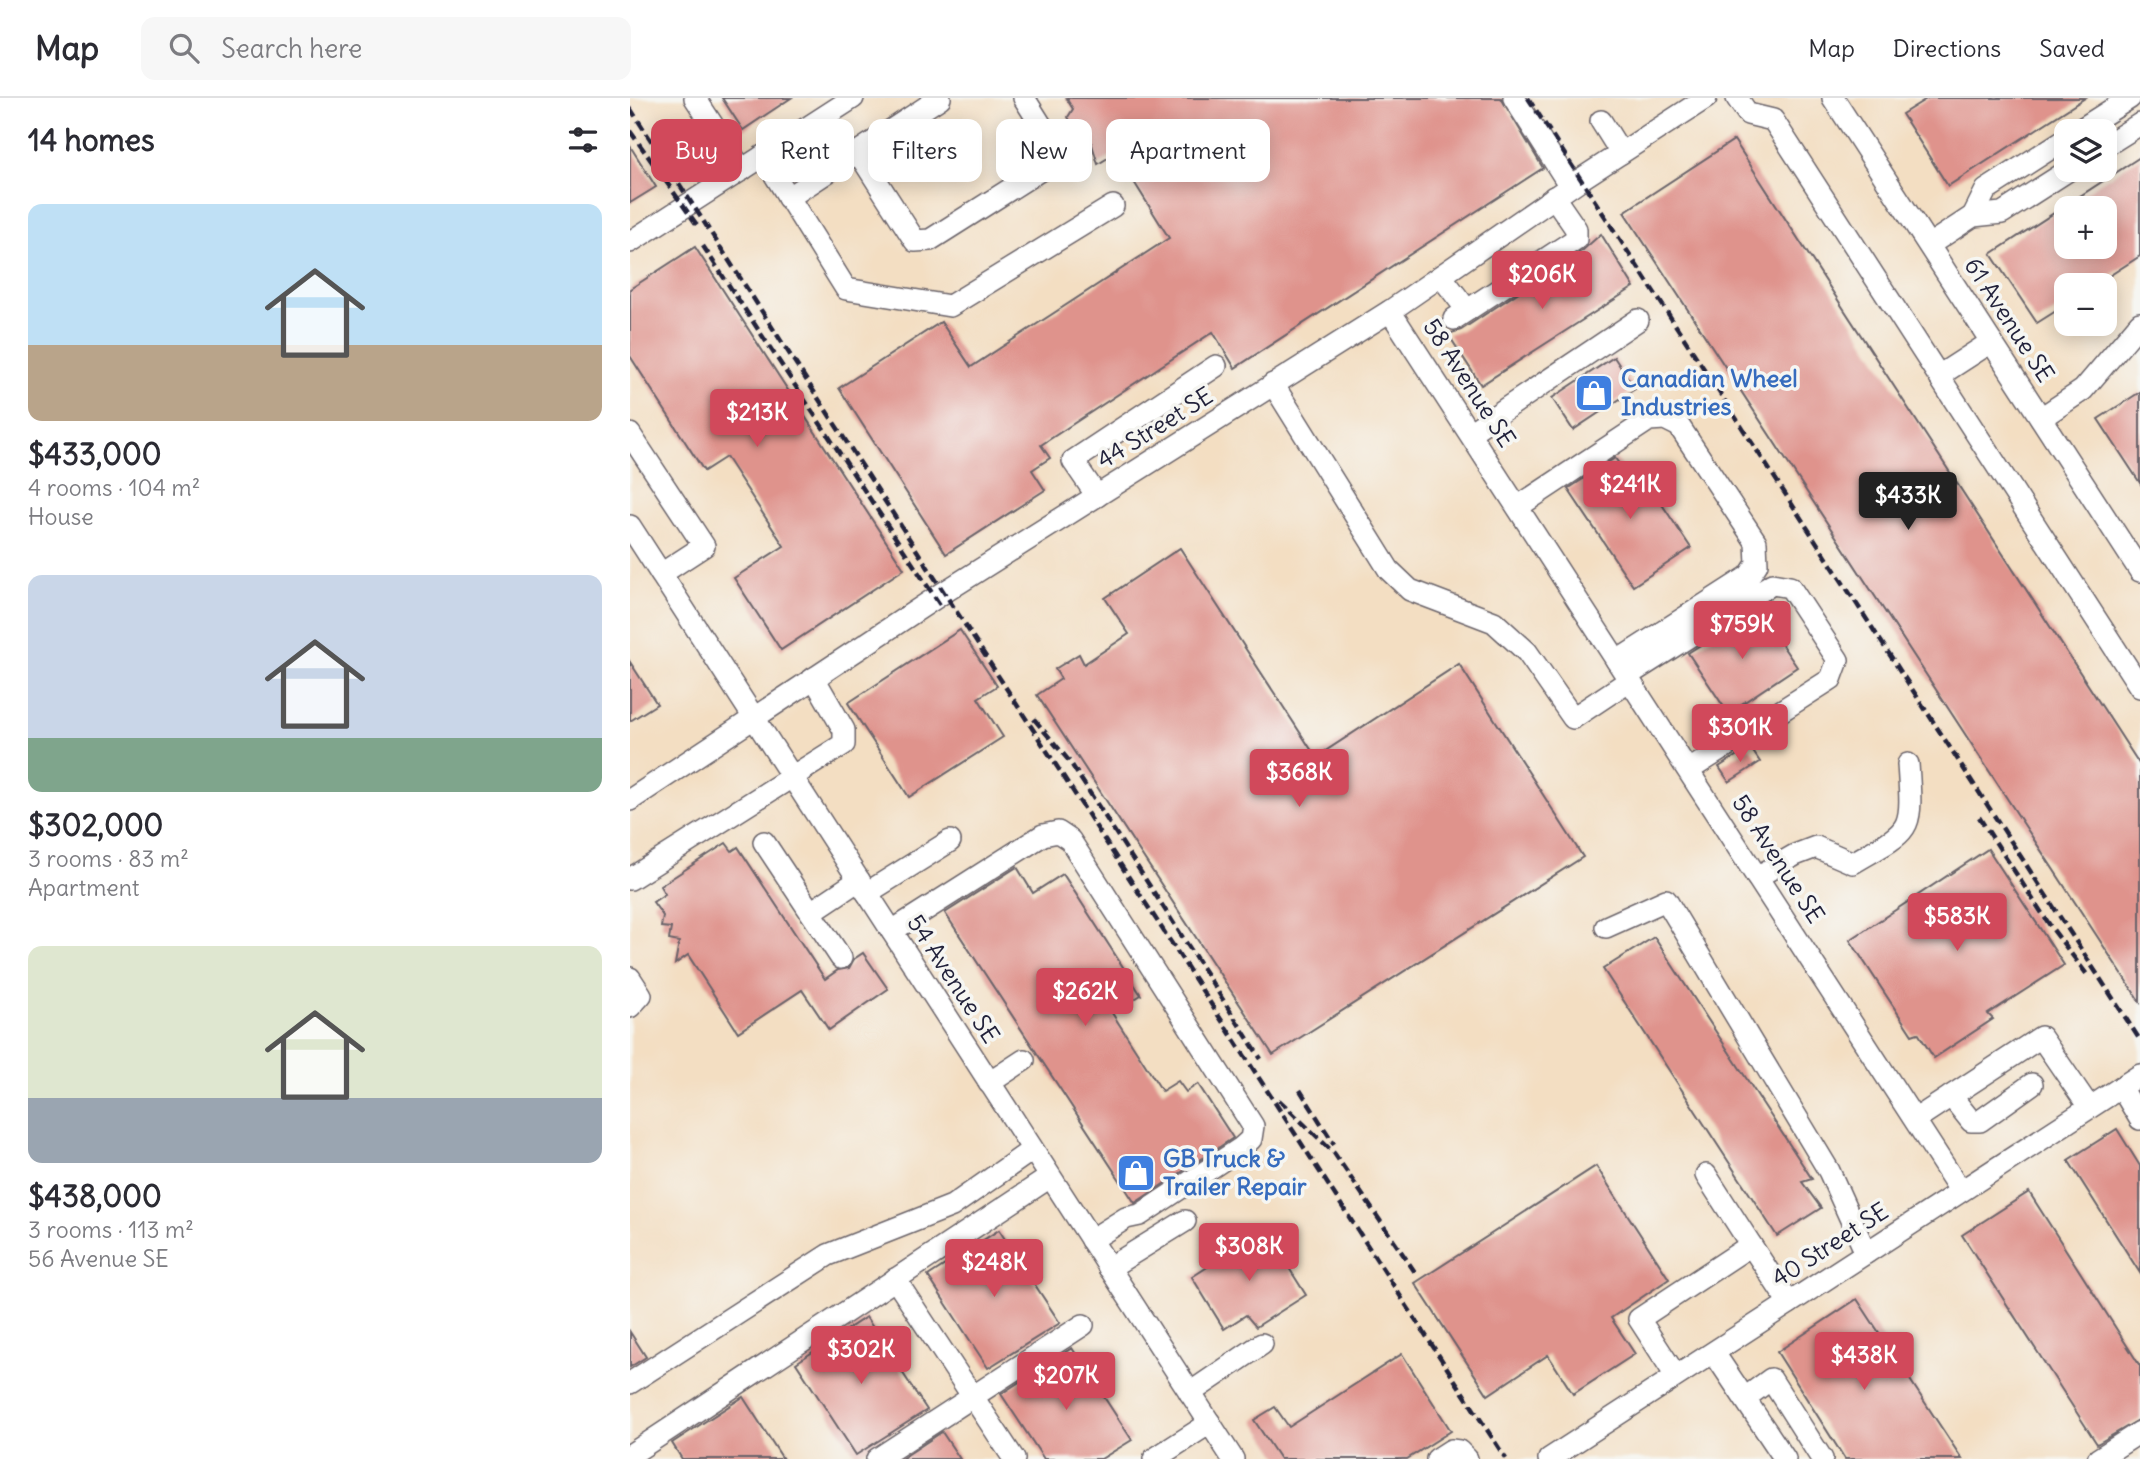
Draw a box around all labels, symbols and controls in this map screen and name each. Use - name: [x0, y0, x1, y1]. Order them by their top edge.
- search box: [141, 17, 631, 80]
- text: Map: [35, 27, 99, 69]
- icon: search: [165, 29, 203, 67]
- text: Search here: [221, 32, 362, 65]
- text: Map: [1808, 33, 1855, 63]
- text: Directions: [1893, 33, 2001, 63]
- text: Saved: [2039, 33, 2105, 63]
- chip: Buy: [651, 119, 742, 182]
- chip: Rent: [756, 119, 854, 182]
- chip: Filters: [868, 119, 982, 182]
- chip: New: [996, 119, 1092, 182]
- chip: Apartment: [1106, 119, 1270, 182]
- map controls: [2054, 119, 2117, 336]
- button: layers: [2054, 119, 2117, 182]
- text: 14 homes: [28, 121, 155, 159]
- icon: filters: [564, 121, 602, 159]
- button: +: [2054, 196, 2117, 259]
- icon: home: [252, 250, 378, 376]
- street label: 61 Avenue SE: [1958, 251, 2061, 387]
- pin: $206K: [1493, 252, 1591, 311]
- text: $206K: [1508, 259, 1576, 288]
- button: −: [2054, 273, 2117, 336]
- street label: 58 Avenue SE: [1417, 313, 1522, 452]
- place label: Canadian Wheel Industries: [1621, 363, 1798, 421]
- shop icon: Canadian Wheel Industries: [1573, 372, 1615, 414]
- street label: 44 Street SE: [1091, 380, 1218, 474]
- pin: $213K: [708, 390, 806, 449]
- text: $213K: [726, 397, 788, 426]
- text: $433,000: [28, 435, 162, 473]
- pin: $241K: [1581, 462, 1679, 521]
- text: $241K: [1599, 469, 1661, 498]
- pin: $433K: [1859, 472, 1957, 532]
- text: 4 rooms · 104 m²: [28, 473, 200, 502]
- text: $433K: [1875, 480, 1941, 509]
- text: House: [28, 502, 94, 531]
- pin: $759K: [1693, 602, 1791, 661]
- text: $759K: [1710, 609, 1774, 638]
- icon: home: [252, 621, 378, 747]
- pin: $301K: [1691, 704, 1789, 764]
- text: $301K: [1708, 712, 1772, 741]
- pin: $368K: [1250, 750, 1348, 809]
- text: $368K: [1266, 757, 1332, 786]
- street label: 58 Avenue SE: [1726, 789, 1831, 928]
- text: $302,000: [28, 806, 163, 844]
- text: 3 rooms · 83 m²: [28, 844, 189, 873]
- text: Apartment: [28, 873, 140, 902]
- pin: $583K: [1908, 894, 2006, 953]
- text: $583K: [1924, 901, 1990, 930]
- street label: 54 Avenue SE: [901, 909, 1006, 1048]
- pin: $262K: [1036, 968, 1134, 1028]
- text: $262K: [1052, 976, 1118, 1005]
- icon: home: [252, 992, 378, 1118]
- place label: GB Truck & Trailer Repair: [1163, 1143, 1307, 1201]
- shop icon: GB Truck & Trailer Repair: [1115, 1152, 1157, 1194]
- text: $438,000: [28, 1177, 162, 1215]
- street label: 40 Street SE: [1766, 1195, 1893, 1293]
- text: 3 rooms · 113 m²: [28, 1215, 194, 1244]
- pin: $308K: [1200, 1224, 1298, 1283]
- text: $308K: [1215, 1231, 1283, 1260]
- pin: $248K: [945, 1240, 1043, 1299]
- text: 56 Avenue SE: [28, 1244, 169, 1273]
- text: $248K: [961, 1247, 1027, 1276]
- pin: $302K: [812, 1326, 910, 1386]
- pin: $438K: [1815, 1332, 1913, 1392]
- text: $302K: [827, 1334, 895, 1363]
- text: $438K: [1831, 1340, 1897, 1369]
- pin: $207K: [1017, 1352, 1115, 1412]
- text: $207K: [1033, 1360, 1099, 1389]

